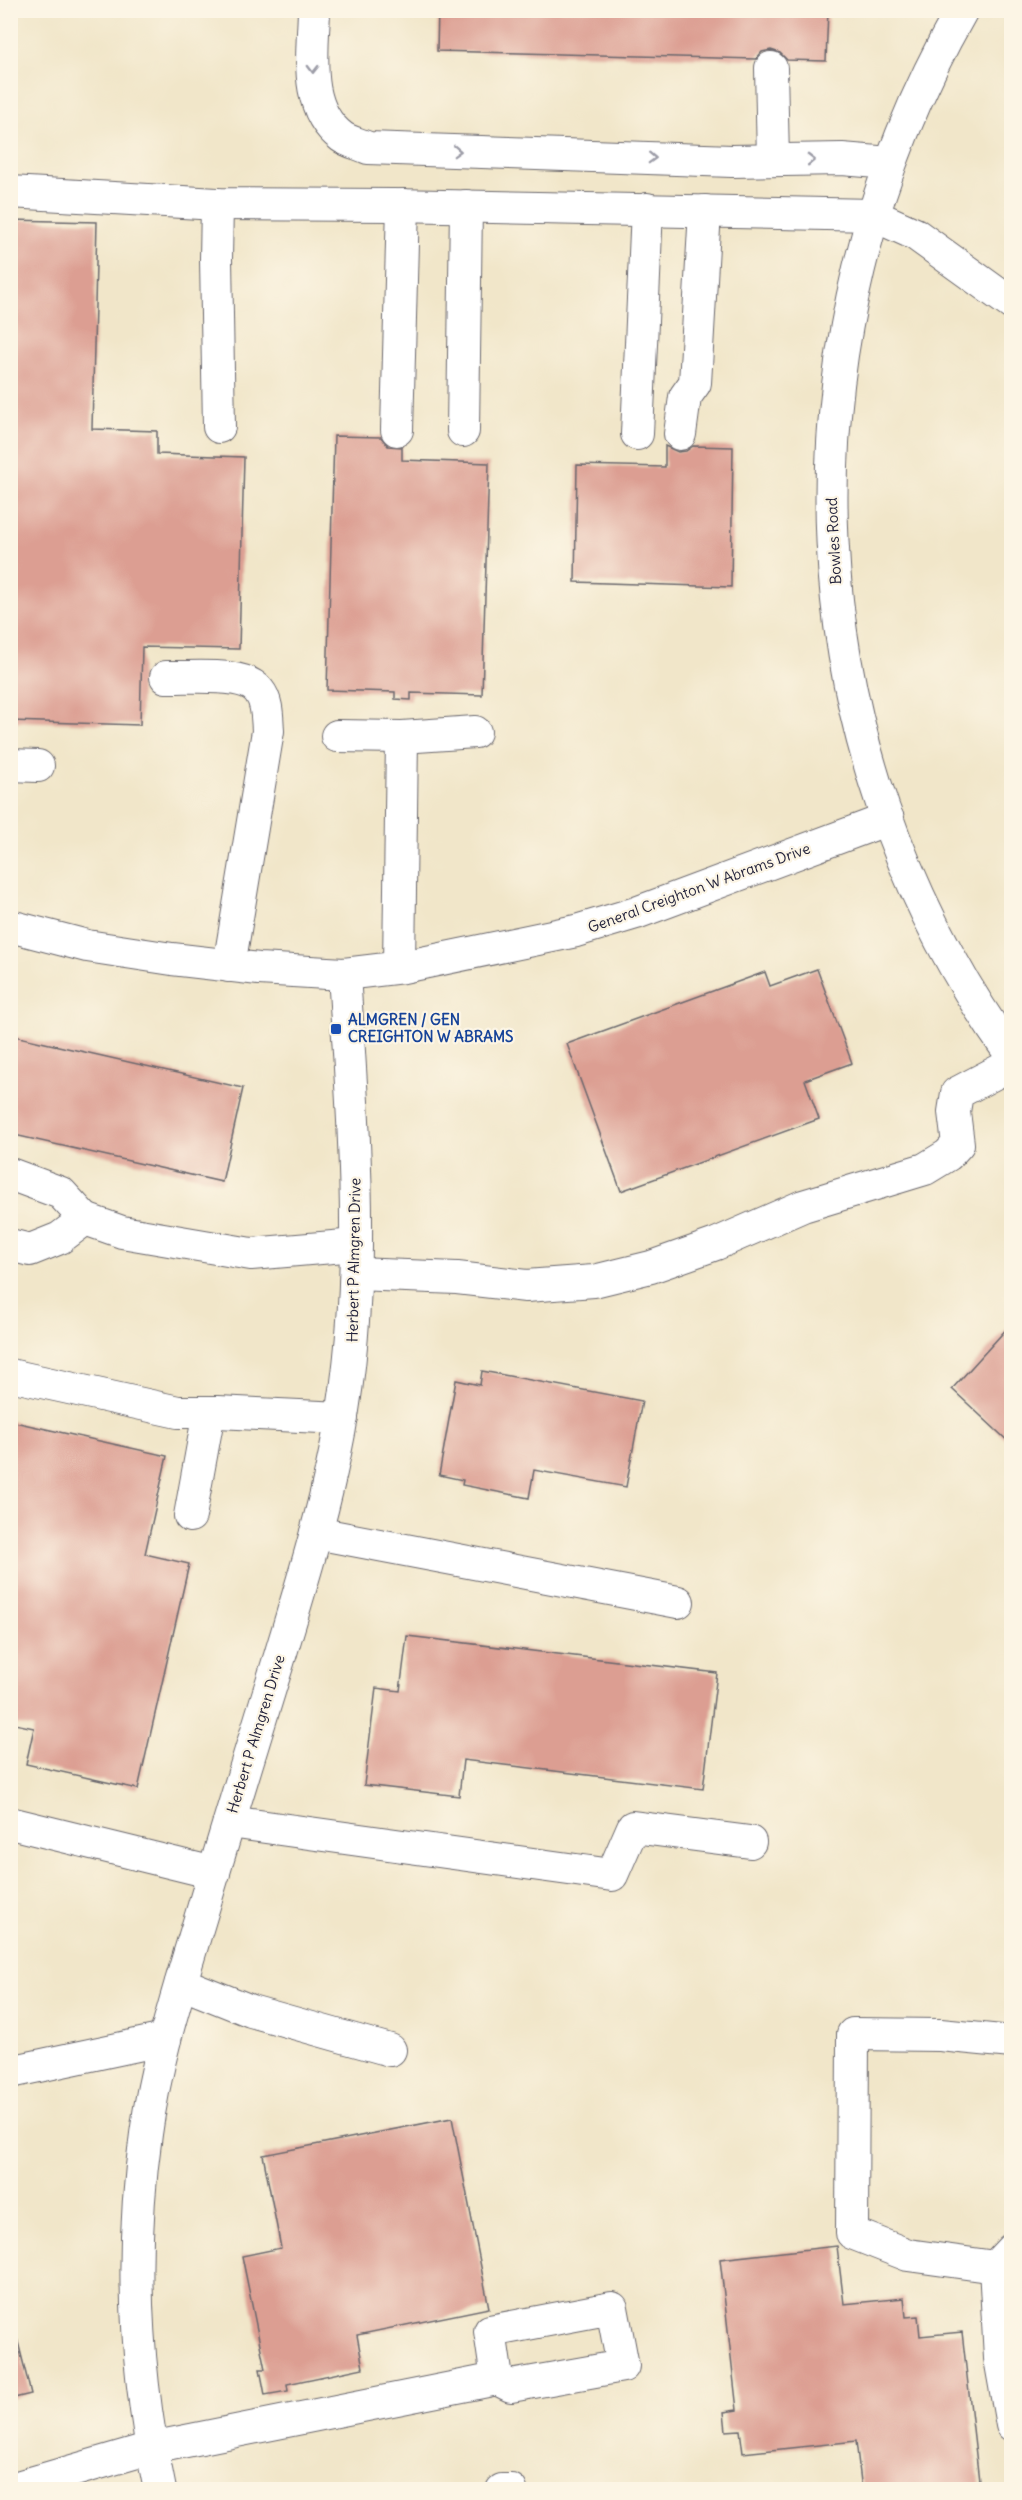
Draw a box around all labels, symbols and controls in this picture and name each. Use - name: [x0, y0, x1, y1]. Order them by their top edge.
- one-way arrow: [307, 64, 319, 73]
- one-way arrow: [453, 144, 462, 157]
- one-way arrow: [648, 151, 657, 164]
- one-way arrow: [807, 153, 816, 166]
- street label: Bowles Road: [822, 497, 845, 585]
- street label: General Creighton W Abrams Drive: [585, 838, 813, 937]
- place label: ALMGREN / GEN CREIGHTON W ABRAMS: [348, 1010, 513, 1046]
- marker: ALMGREN / GEN CREIGHTON W ABRAMS: [329, 1022, 343, 1036]
- street label: Herbert P Almgren Drive: [343, 1178, 364, 1342]
- street label: Herbert P Almgren Drive: [222, 1652, 289, 1815]

